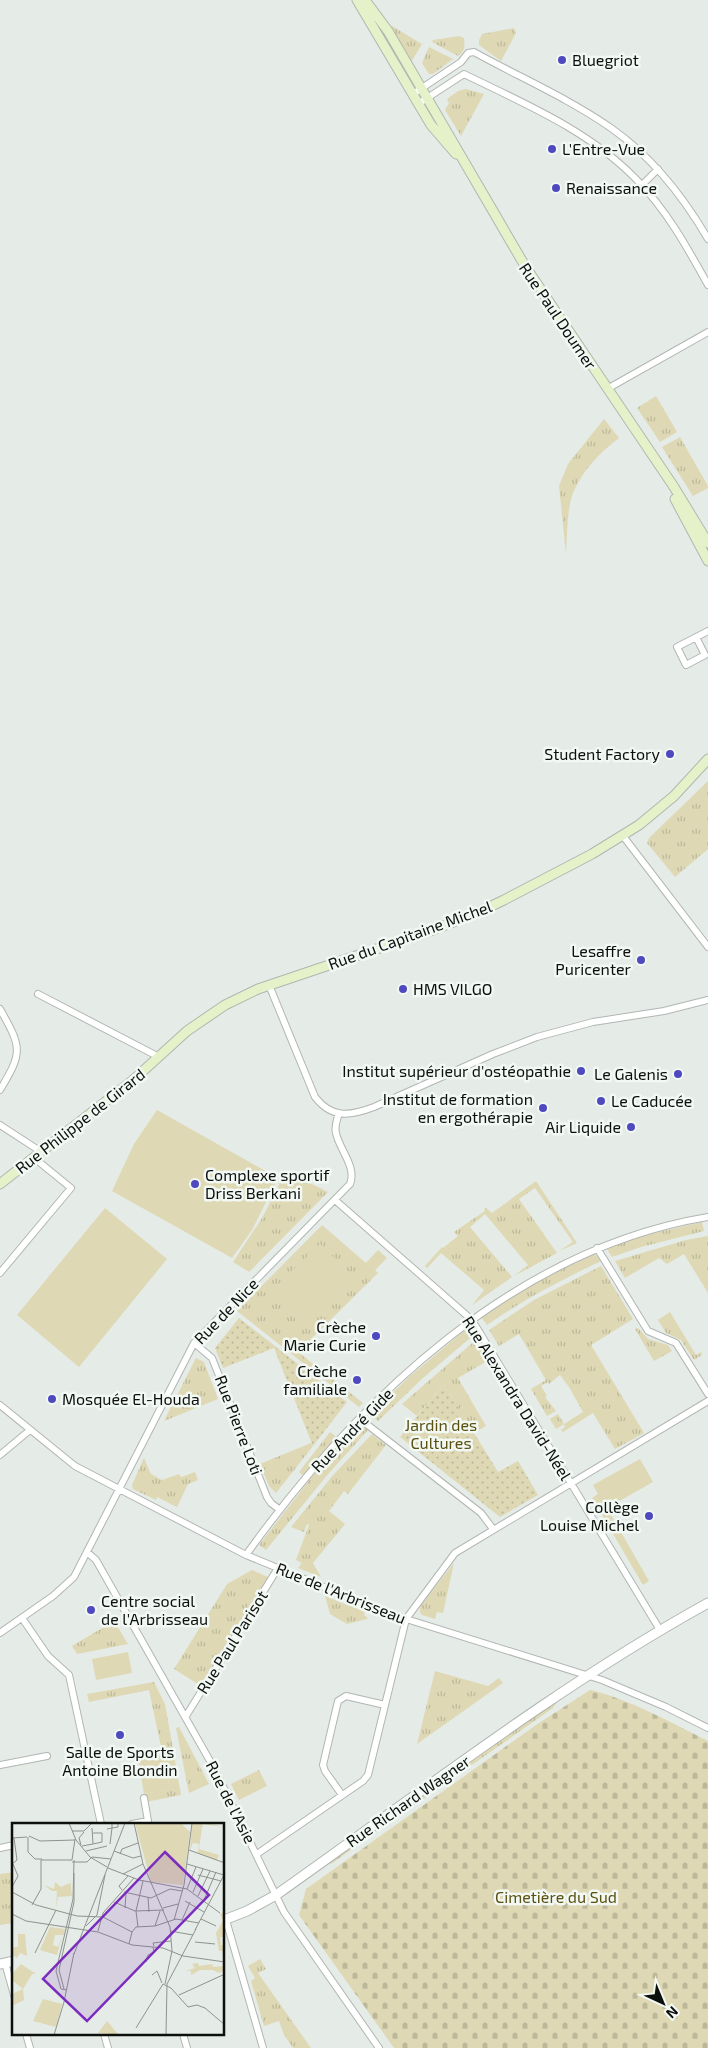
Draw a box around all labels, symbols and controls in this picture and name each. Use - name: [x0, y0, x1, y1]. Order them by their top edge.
- place label: Bluegriot: [572, 50, 639, 69]
- marker: Bluegriot: [556, 54, 568, 66]
- place label: L'Entre-Vue: [562, 139, 645, 158]
- marker: L'Entre-Vue: [546, 143, 558, 155]
- place label: Renaissance: [566, 178, 657, 197]
- marker: Renaissance: [550, 182, 562, 194]
- street label: Rue Paul Doumer: [516, 259, 601, 373]
- place label: Student Factory: [544, 744, 661, 763]
- marker: Student Factory: [664, 748, 676, 760]
- street label: Rue du Capitaine Michel: [325, 896, 495, 973]
- place label: Lesaffre Puricenter: [555, 941, 632, 978]
- marker: Lesaffre Puricenter: [635, 954, 647, 966]
- place label: HMS VILGO: [413, 979, 493, 998]
- marker: HMS VILGO: [397, 983, 409, 995]
- place label: Institut supérieur d'ostéopathie: [342, 1061, 571, 1080]
- street label: Rue Philippe de Girard: [11, 1064, 148, 1177]
- place label: Le Galenis: [594, 1064, 668, 1083]
- marker: Institut supérieur d'ostéopathie: [575, 1065, 587, 1077]
- marker: Le Galenis: [672, 1068, 684, 1080]
- place label: Institut de formation en ergothérapie: [383, 1089, 533, 1126]
- place label: Le Caducée: [611, 1091, 692, 1110]
- marker: Le Caducée: [595, 1095, 607, 1107]
- marker: Institut de formation en ergothérapie: [537, 1102, 549, 1114]
- place label: Air Liquide: [545, 1117, 621, 1136]
- marker: Air Liquide: [625, 1121, 637, 1133]
- place label: Complexe sportif Driss Berkani: [205, 1165, 330, 1202]
- marker: Complexe sportif Driss Berkani: [189, 1178, 201, 1190]
- street label: Rue de Nice: [190, 1274, 262, 1347]
- street label: Rue Alexandra David-Néel: [459, 1312, 576, 1484]
- place label: Crèche Marie Curie: [283, 1317, 366, 1354]
- marker: Crèche Marie Curie: [370, 1330, 382, 1342]
- place label: Crèche familiale: [283, 1361, 347, 1398]
- street label: Rue Pierre Loti: [212, 1372, 267, 1477]
- marker: Crèche familiale: [351, 1374, 363, 1386]
- street label: Rue André Gide: [307, 1384, 396, 1476]
- place label: Mosquée El-Houda: [62, 1389, 200, 1408]
- marker: Mosquée El-Houda: [46, 1393, 58, 1405]
- park label: Jardin des Cultures: [405, 1415, 477, 1452]
- place label: Collège Louise Michel: [540, 1497, 639, 1534]
- marker: Collège Louise Michel: [643, 1510, 655, 1522]
- street label: Rue de l'Arbrisseau: [274, 1558, 409, 1627]
- street label: Rue Paul Parisot: [192, 1587, 271, 1697]
- place label: Centre social de l'Arbrisseau: [101, 1591, 208, 1628]
- marker: Centre social de l'Arbrisseau: [85, 1604, 97, 1616]
- marker: Salle de Sports Antoine Blondin: [114, 1729, 126, 1741]
- place label: Salle de Sports Antoine Blondin: [62, 1742, 178, 1779]
- street label: Rue Richard Wagner: [342, 1750, 474, 1850]
- street label: Rue de l'Asie: [202, 1757, 260, 1846]
- inset map: [12, 1823, 225, 2036]
- park label: Cimetière du Sud: [495, 1887, 617, 1906]
- north arrow: [638, 1978, 688, 2028]
- text: N: [663, 2003, 682, 2022]

